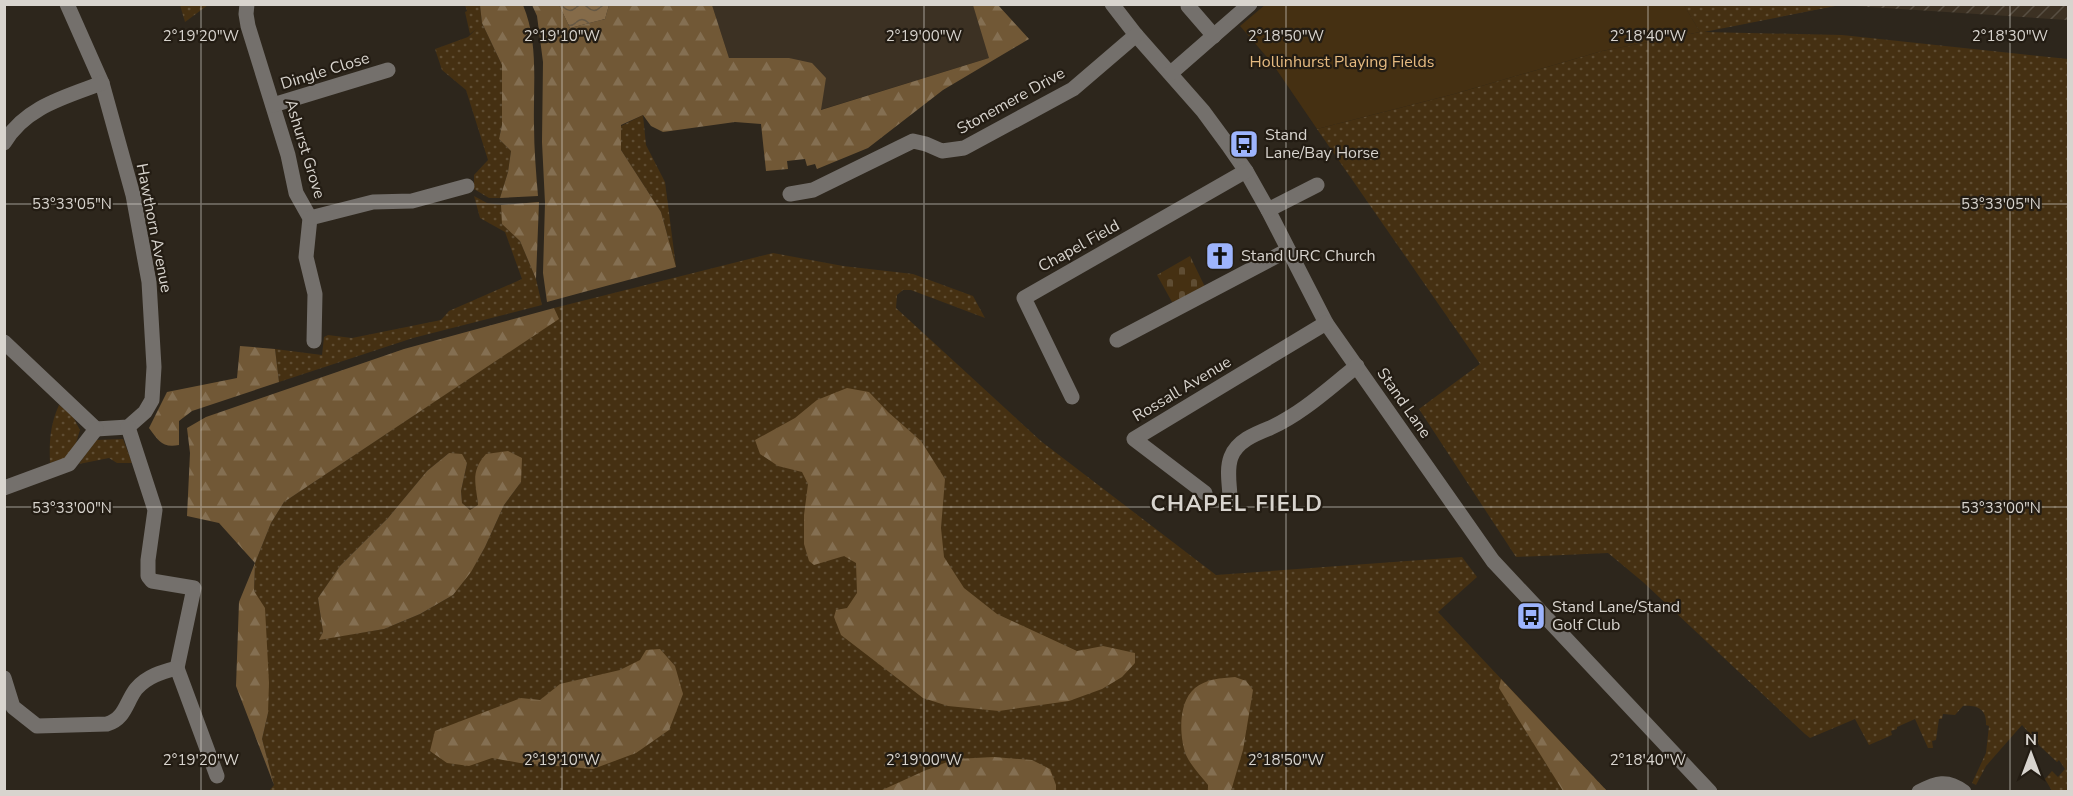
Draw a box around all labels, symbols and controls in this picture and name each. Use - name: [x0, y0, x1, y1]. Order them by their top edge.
- text: 2°19'20"W: [163, 26, 240, 46]
- text: 2°19'10"W: [524, 26, 601, 46]
- text: 2°19'00"W: [886, 26, 963, 46]
- text: 2°18'50"W: [1248, 26, 1325, 46]
- text: 2°18'40"W: [1610, 26, 1687, 46]
- text: 2°18'30"W: [1972, 26, 2049, 46]
- street label: Dingle Close: [278, 47, 372, 95]
- park label: Hollinhurst Playing Fields: [1250, 51, 1434, 73]
- street label: Stonemere Drive: [953, 62, 1069, 140]
- street label: Ashurst Grove: [279, 97, 331, 201]
- place label: Stand Lane/Bay Horse: [1265, 124, 1379, 164]
- bus stop icon: Stand Lane/Bay Horse: [1228, 128, 1260, 160]
- street label: Hawthorn Avenue: [131, 162, 177, 294]
- text: 53°33'05"N: [32, 194, 112, 214]
- text: 53°33'05"N: [1961, 194, 2041, 214]
- street label: Chapel Field: [1034, 215, 1124, 277]
- church icon: Stand URC Church: [1204, 240, 1236, 272]
- place label: Stand URC Church: [1241, 245, 1376, 267]
- street label: Rossall Avenue: [1129, 351, 1235, 427]
- street label: Stand Lane: [1372, 363, 1436, 443]
- district label: CHAPEL FIELD: [1151, 489, 1323, 519]
- text: 53°33'00"N: [32, 498, 112, 518]
- text: 53°33'00"N: [1961, 498, 2041, 518]
- place label: Stand Lane/Stand Golf Club: [1552, 596, 1680, 636]
- bus stop icon: Stand Lane/Stand Golf Club: [1515, 600, 1547, 632]
- north arrow: [2001, 724, 2061, 784]
- text: N: [2025, 729, 2037, 751]
- text: 2°19'20"W: [163, 750, 240, 770]
- text: 2°19'10"W: [524, 750, 601, 770]
- text: 2°19'00"W: [886, 750, 963, 770]
- text: 2°18'50"W: [1248, 750, 1325, 770]
- text: 2°18'40"W: [1610, 750, 1687, 770]

